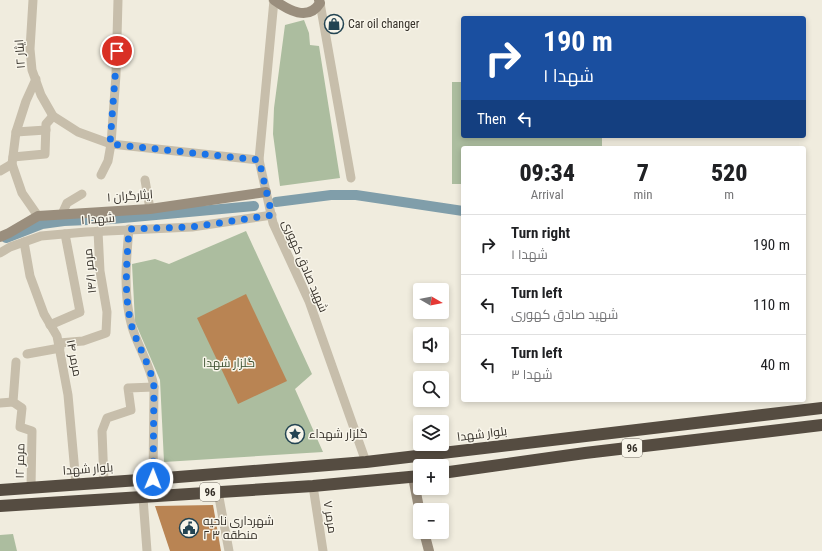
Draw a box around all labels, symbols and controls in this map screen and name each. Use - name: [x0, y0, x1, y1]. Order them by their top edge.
- shop icon: Car oil changer: [323, 13, 345, 35]
- place label: Car oil changer: [348, 17, 420, 31]
- text: 190 m: [543, 25, 613, 58]
- icon: right: [477, 32, 529, 84]
- pin: [100, 34, 134, 68]
- street label: ایثار ۱۲: [12, 39, 28, 69]
- icon: arrive: [106, 40, 128, 62]
- text: شهدا ۱: [543, 65, 594, 86]
- icon: left: [514, 108, 536, 130]
- text: Then: [477, 110, 506, 128]
- text: 09:34: [519, 159, 575, 187]
- text: 7: [637, 159, 649, 187]
- text: 520: [711, 159, 748, 187]
- street label: ایثارگران ۱: [107, 187, 153, 205]
- text: Arrival: [531, 187, 564, 202]
- text: min: [633, 187, 653, 202]
- text: m: [724, 187, 734, 202]
- street label: شهدا ۱: [81, 211, 116, 227]
- street label: شهید صادق کهوری: [279, 218, 331, 314]
- text: Turn right: [511, 224, 570, 242]
- icon: right: [477, 234, 499, 256]
- text: 190 m: [753, 236, 790, 254]
- text: شهدا ۱: [511, 247, 548, 262]
- street label: مرمر ۱۴/۱: [81, 248, 99, 294]
- north arrow: [413, 283, 449, 319]
- map controls: [413, 283, 449, 539]
- text: Turn left: [511, 284, 562, 302]
- icon: left: [477, 294, 499, 316]
- text: 110 m: [753, 296, 790, 314]
- text: شهید صادق کهوری: [511, 307, 618, 322]
- button: sound: [413, 327, 449, 363]
- street label: مرمر ۱۴: [64, 338, 84, 378]
- text: Turn left: [511, 344, 562, 362]
- icon: left: [477, 354, 499, 376]
- park label: گلزار شهدا: [203, 356, 255, 370]
- text: 40 m: [760, 356, 790, 374]
- text: شهدا ۳: [511, 367, 553, 382]
- button: search: [413, 371, 449, 407]
- button: layers: [413, 415, 449, 451]
- place icon: گلزار شهداء: [284, 423, 306, 445]
- street label: بلوار شهدا: [456, 424, 508, 444]
- place label: گلزار شهداء: [309, 427, 368, 441]
- road number: 96: [622, 439, 642, 457]
- street label: مرمر ۱۲: [13, 443, 27, 479]
- position arrow: [132, 458, 174, 500]
- button: +: [413, 459, 449, 495]
- street label: بلوار شهدا: [62, 460, 114, 478]
- road number: 96: [200, 483, 220, 501]
- street label: مرمر ۷: [321, 500, 339, 534]
- button: −: [413, 503, 449, 539]
- place label: شهرداری ناحیه ۲ منطقه ۳: [203, 514, 274, 542]
- public building icon: شهرداری ناحیه ۲ منطقه ۳: [178, 517, 200, 539]

